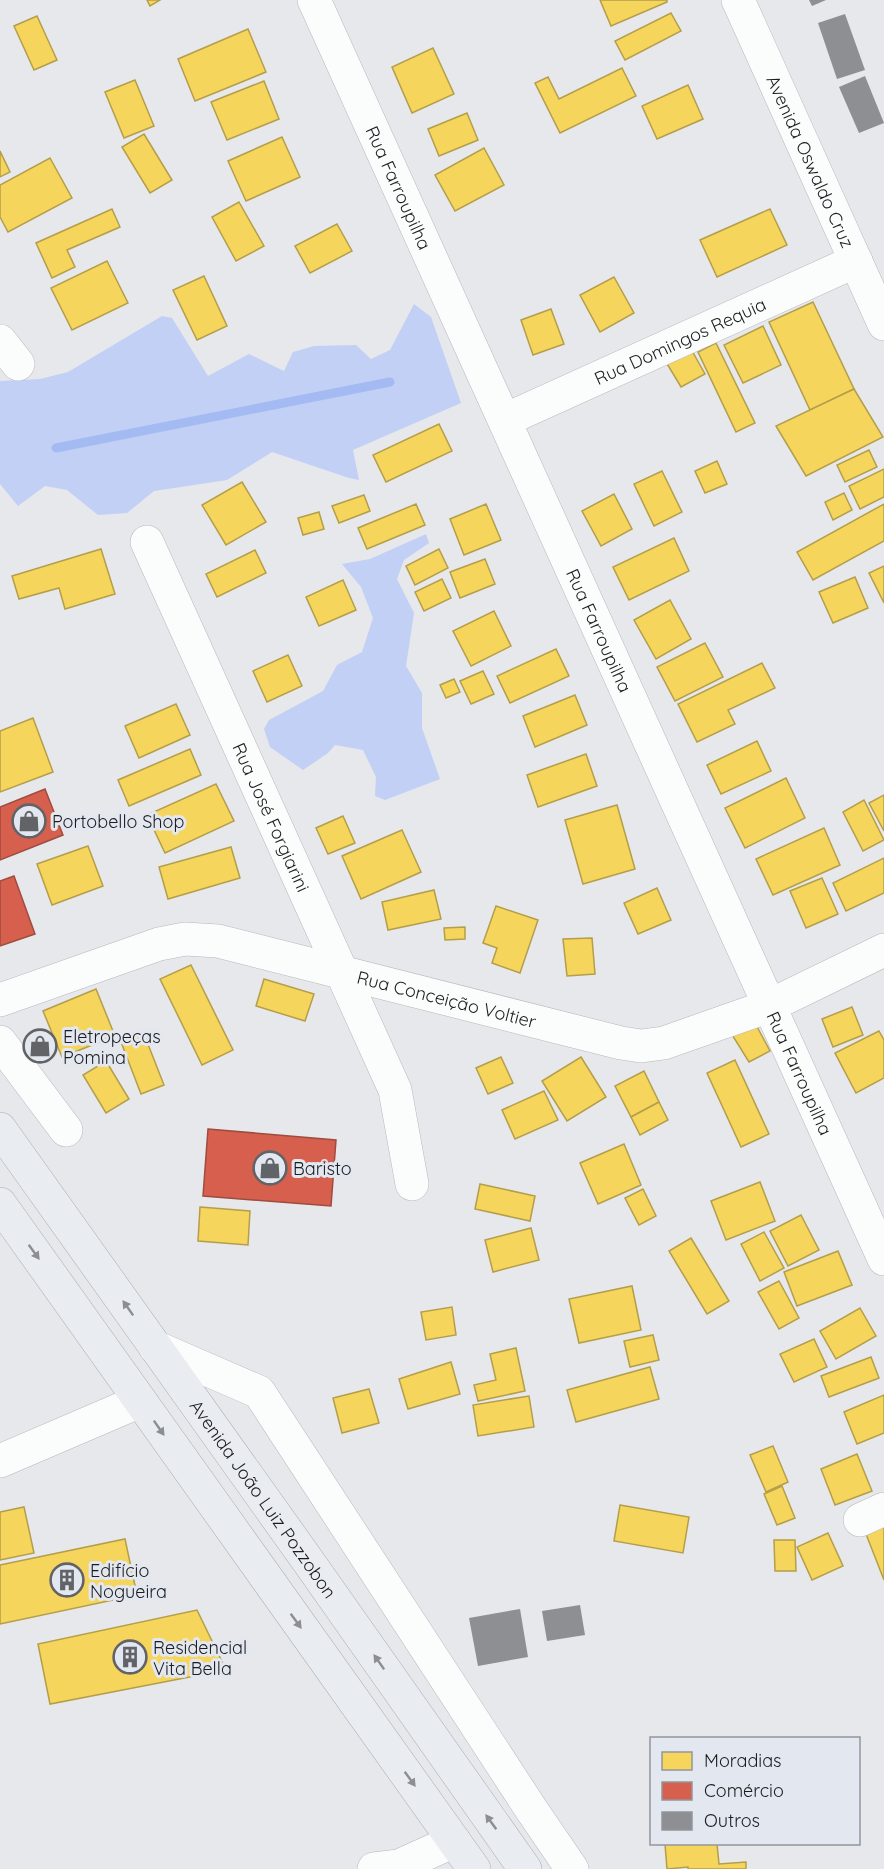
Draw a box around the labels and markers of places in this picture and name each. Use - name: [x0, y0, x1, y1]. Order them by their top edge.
- shop icon: Portobello Shop: [11, 803, 47, 839]
- place label: Portobello Shop: [52, 810, 184, 833]
- place label: Eletropeças Pomina: [63, 1025, 161, 1069]
- shop icon: Eletropeças Pomina: [22, 1028, 58, 1064]
- shop icon: Baristo: [252, 1150, 288, 1186]
- place label: Baristo: [293, 1157, 352, 1180]
- place label: Edifício Nogueira: [90, 1559, 167, 1603]
- building icon: Edifício Nogueira: [49, 1562, 85, 1598]
- place label: Residencial Vita Bella: [153, 1636, 247, 1680]
- building icon: Residencial Vita Bella: [112, 1639, 148, 1675]

